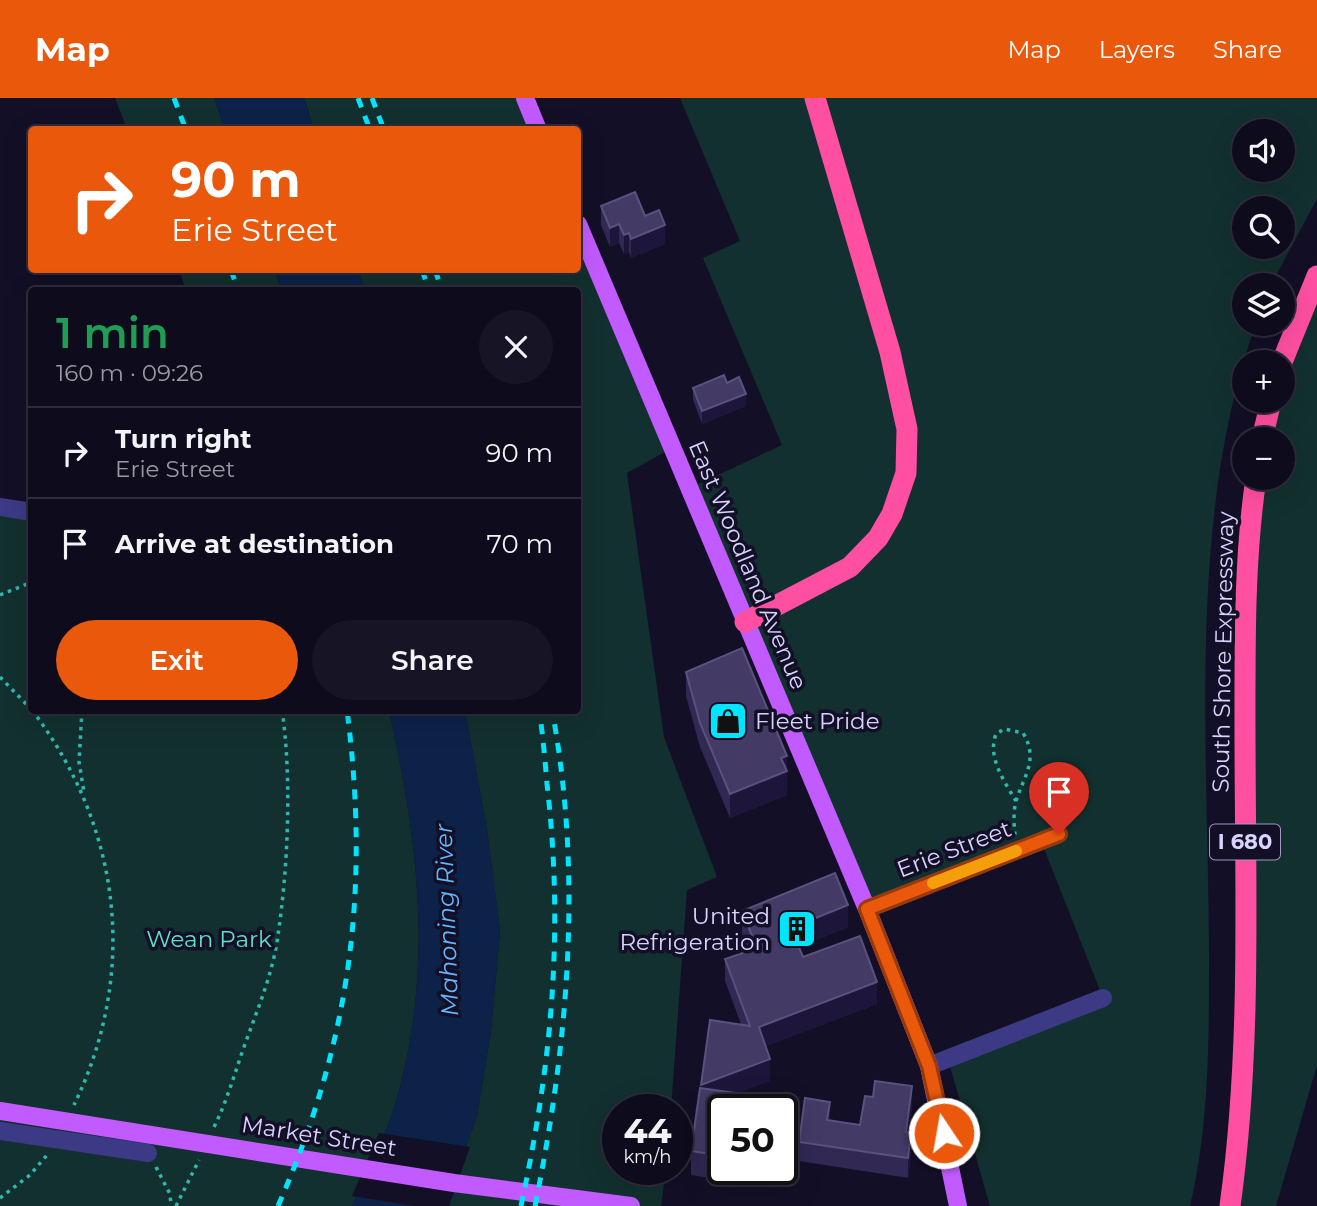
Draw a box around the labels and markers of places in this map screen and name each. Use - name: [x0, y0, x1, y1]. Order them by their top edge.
- shop icon: Fleet Pride: [707, 700, 749, 742]
- place label: Fleet Pride: [755, 707, 880, 735]
- pin: [1029, 762, 1089, 834]
- place label: United Refrigeration: [619, 902, 770, 956]
- building icon: United Refrigeration: [776, 908, 818, 950]

